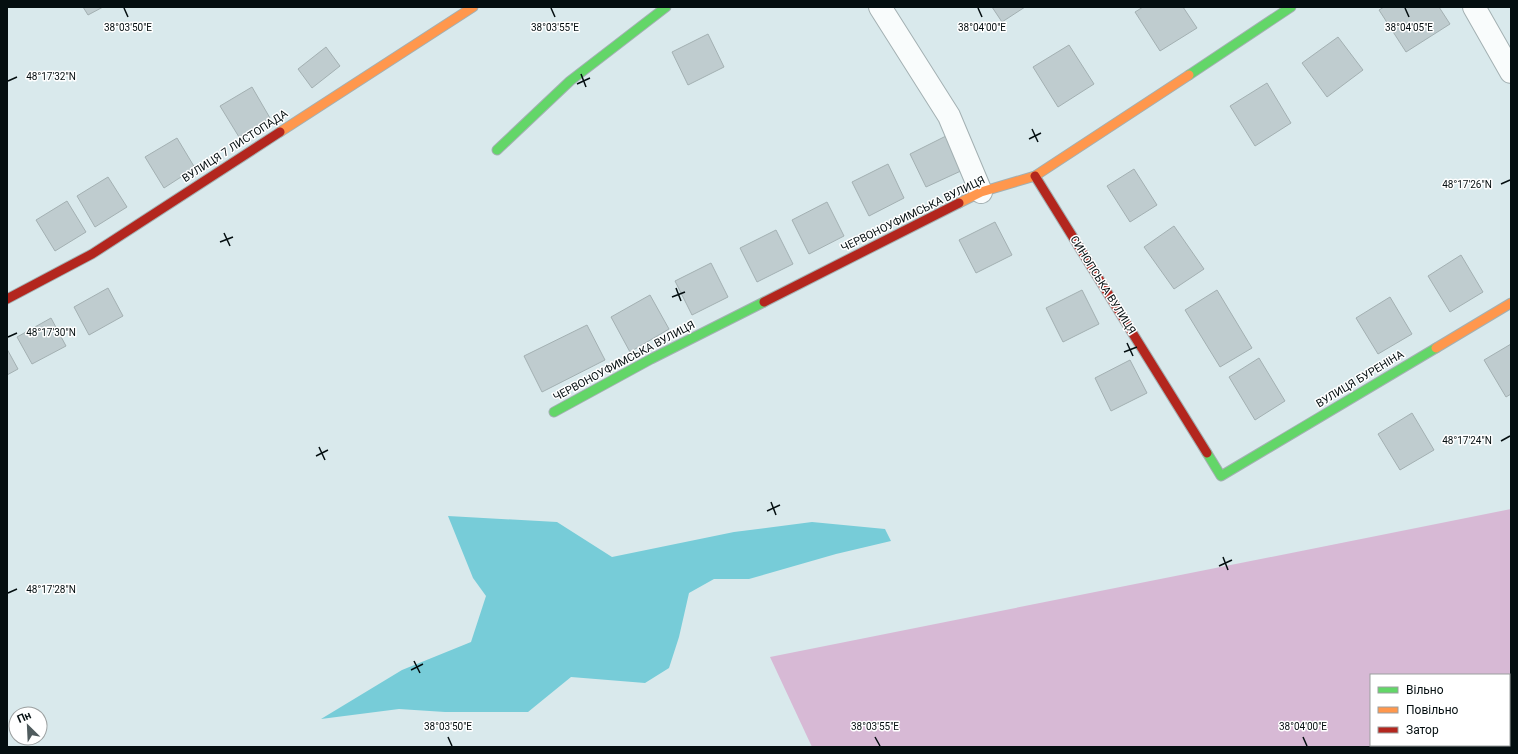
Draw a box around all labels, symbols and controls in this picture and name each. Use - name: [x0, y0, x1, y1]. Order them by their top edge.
- text: 38°03'50"E: [104, 22, 152, 33]
- text: 38°03'55"E: [531, 22, 579, 33]
- text: 38°04'00"E: [958, 22, 1006, 33]
- text: 38°04'05"E: [1385, 22, 1433, 33]
- text: 48°17'32"N: [26, 71, 76, 82]
- street label: ВУЛИЦЯ 7 ЛИСТОПАДА: [180, 107, 291, 185]
- street label: ЧЕРВОНОУФИМСЬКА ВУЛИЦЯ: [839, 173, 987, 255]
- text: 48°17'26"N: [1442, 179, 1492, 190]
- street label: СИНОПСЬКА ВУЛИЦЯ: [1067, 233, 1139, 337]
- street label: ЧЕРВОНОУФИМСЬКА ВУЛИЦЯ: [551, 318, 697, 404]
- text: 48°17'30"N: [26, 327, 76, 338]
- street label: ВУЛИЦЯ БУРЕНІНА: [1314, 347, 1407, 410]
- text: 48°17'24"N: [1442, 435, 1492, 446]
- text: 48°17'28"N: [26, 584, 76, 595]
- legend: [1370, 674, 1510, 746]
- text: Вільно: [1406, 683, 1444, 697]
- text: Повільно: [1406, 703, 1459, 717]
- north arrow: [8, 706, 48, 746]
- text: Пн: [15, 709, 33, 726]
- text: 38°03'50"E: [424, 721, 472, 732]
- text: 38°03'55"E: [851, 721, 899, 732]
- text: 38°04'00"E: [1279, 721, 1327, 732]
- text: Затор: [1406, 723, 1439, 737]

